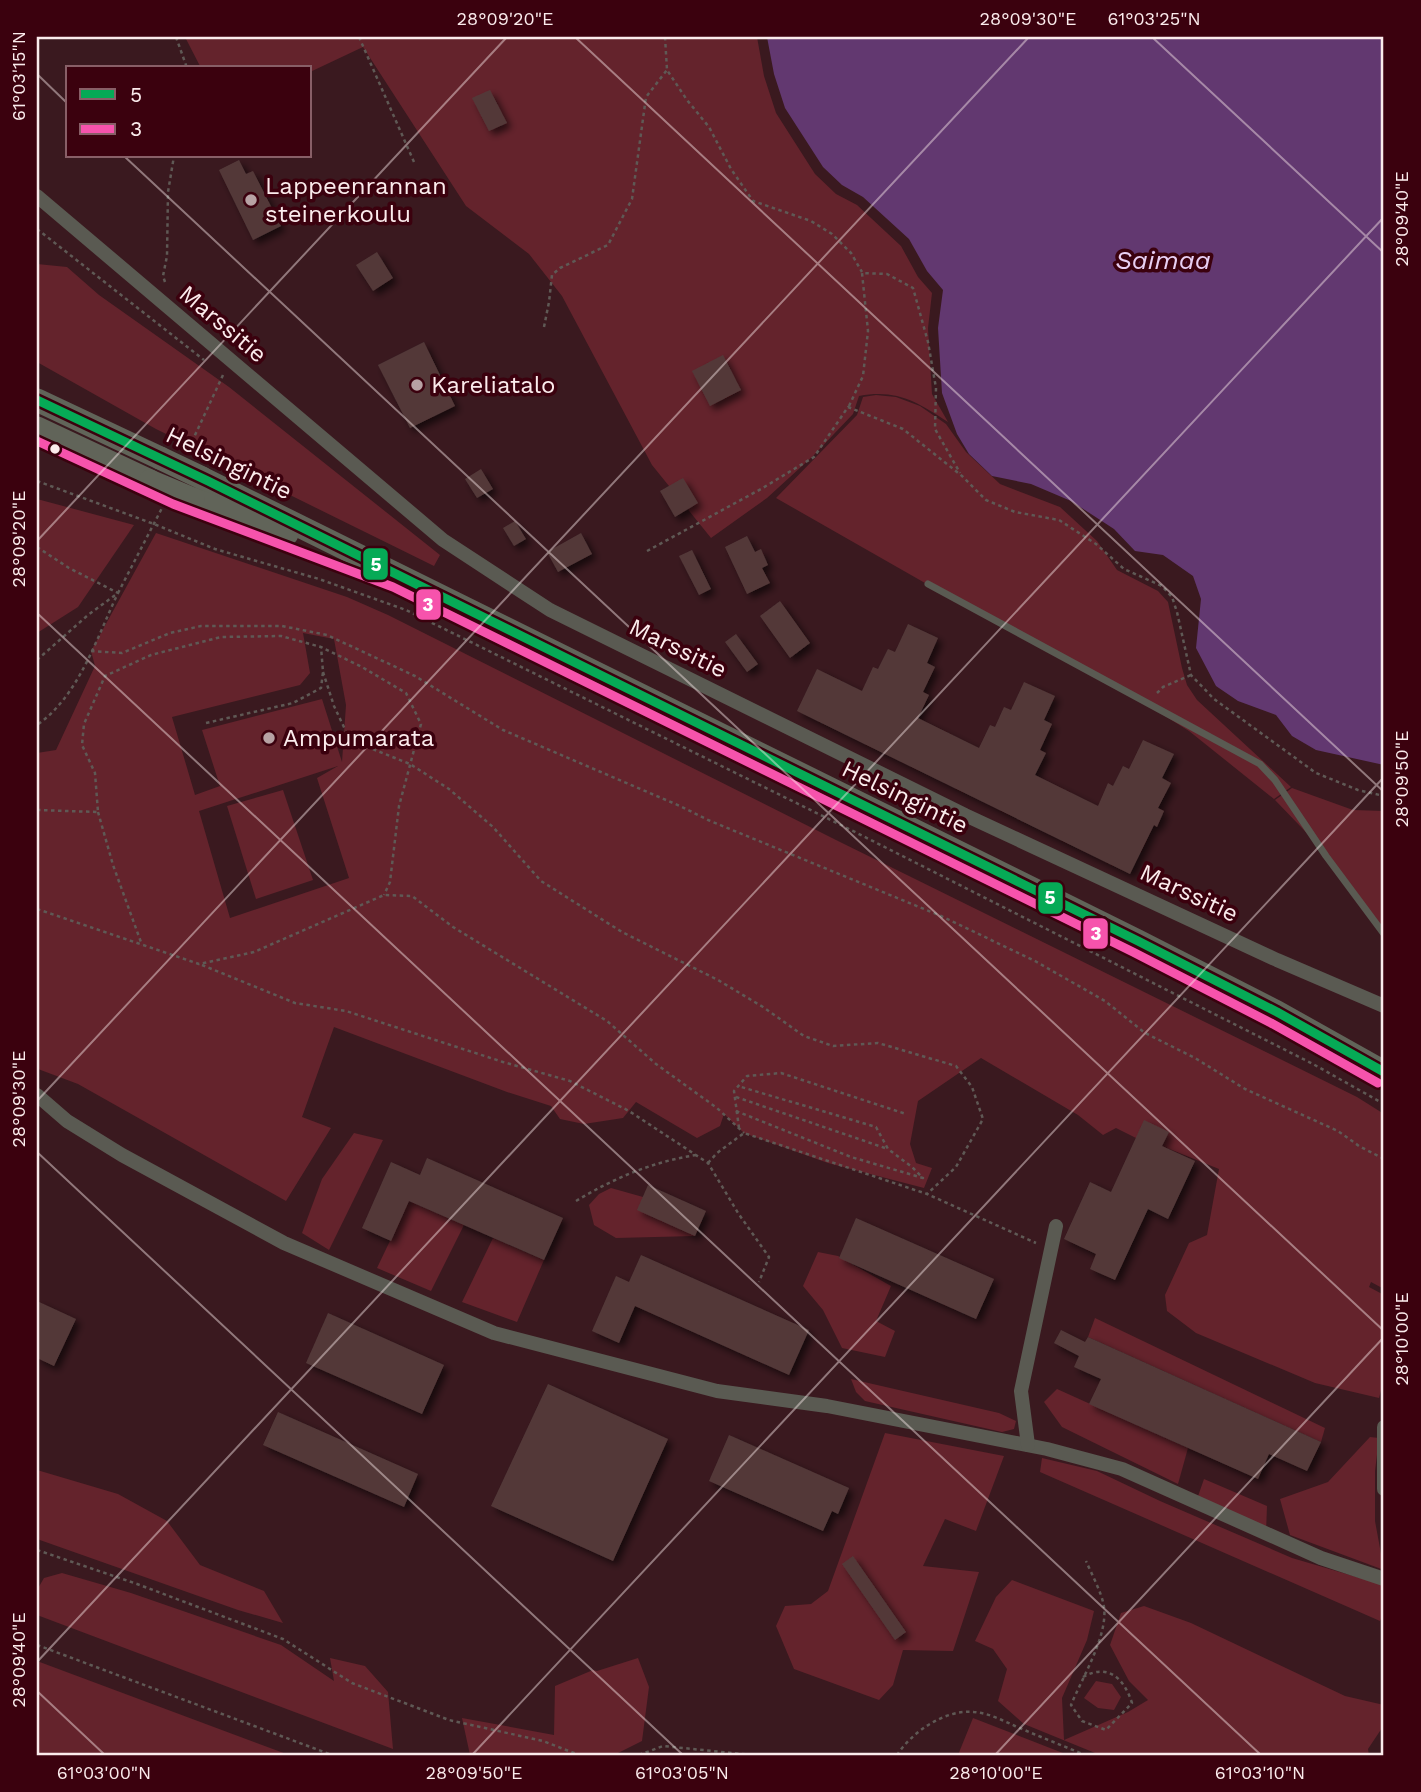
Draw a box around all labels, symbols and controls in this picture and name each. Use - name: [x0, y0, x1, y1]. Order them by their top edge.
- text: 28°09'20"E: [457, 8, 553, 29]
- text: 28°09'30"E: [980, 8, 1076, 29]
- text: 61°03'25"N: [1107, 8, 1201, 29]
- text: 61°03'15"N: [8, 31, 29, 121]
- legend: [66, 66, 312, 158]
- text: 5: [130, 82, 142, 107]
- text: 3: [130, 116, 142, 141]
- text: 28°09'40"E: [1391, 171, 1412, 267]
- place label: Lappeenrannan steinerkoulu: [265, 172, 447, 228]
- marker: Lappeenrannan steinerkoulu: [243, 192, 259, 208]
- water label: Saimaa: [1115, 245, 1211, 275]
- street label: Marssitie: [174, 279, 272, 369]
- place label: Kareliatalo: [431, 371, 555, 399]
- marker: Kareliatalo: [409, 377, 425, 393]
- street label: Helsingintie: [161, 420, 297, 506]
- unlabelled marker: [48, 442, 62, 456]
- text: 28°09'20"E: [8, 491, 29, 587]
- line badge: 5: [362, 547, 389, 581]
- text: 5: [370, 553, 382, 576]
- line badge: 3: [415, 588, 442, 621]
- text: 3: [422, 593, 434, 616]
- street label: Marssitie: [625, 612, 731, 684]
- place label: Ampumarata: [283, 724, 434, 752]
- marker: Ampumarata: [261, 730, 277, 746]
- text: 28°09'50"E: [1391, 731, 1412, 827]
- street label: Helsingintie: [837, 754, 973, 840]
- street label: Marssitie: [1135, 858, 1243, 928]
- line badge: 5: [1037, 881, 1064, 915]
- text: 5: [1044, 886, 1056, 909]
- line badge: 3: [1082, 917, 1109, 950]
- text: 3: [1090, 922, 1102, 945]
- text: 28°09'30"E: [8, 1051, 29, 1147]
- text: 28°10'00"E: [1391, 1292, 1412, 1386]
- text: 28°09'40"E: [8, 1612, 29, 1708]
- text: 61°03'00"N: [57, 1762, 151, 1783]
- text: 28°09'50"E: [426, 1762, 522, 1783]
- text: 61°03'05"N: [635, 1762, 729, 1783]
- text: 28°10'00"E: [949, 1762, 1043, 1783]
- text: 61°03'10"N: [1215, 1762, 1305, 1783]

